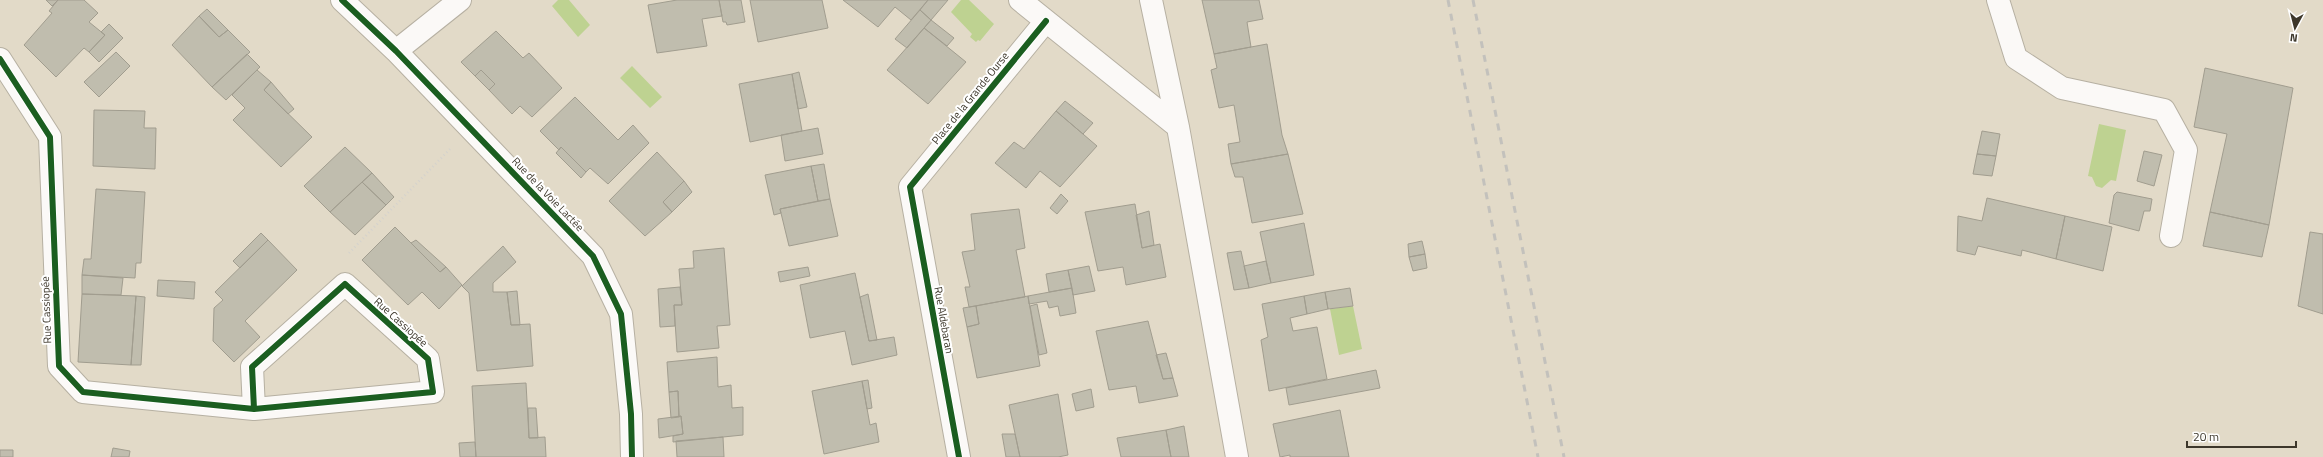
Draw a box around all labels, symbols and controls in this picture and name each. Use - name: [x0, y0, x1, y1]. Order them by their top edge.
- north arrow: [2275, 8, 2315, 48]
- text: N: [2289, 30, 2299, 46]
- street label: Place de la Grande Ourse: [928, 48, 1013, 148]
- street label: Rue de la Voie Lactée: [508, 153, 588, 235]
- street label: Rue Cassiopée: [37, 276, 55, 344]
- street label: Rue Aldebaran: [930, 285, 958, 355]
- street label: Rue Cassiopée: [371, 293, 432, 351]
- scale bar: [2187, 423, 2296, 449]
- text: 20 m: [2193, 427, 2219, 446]

